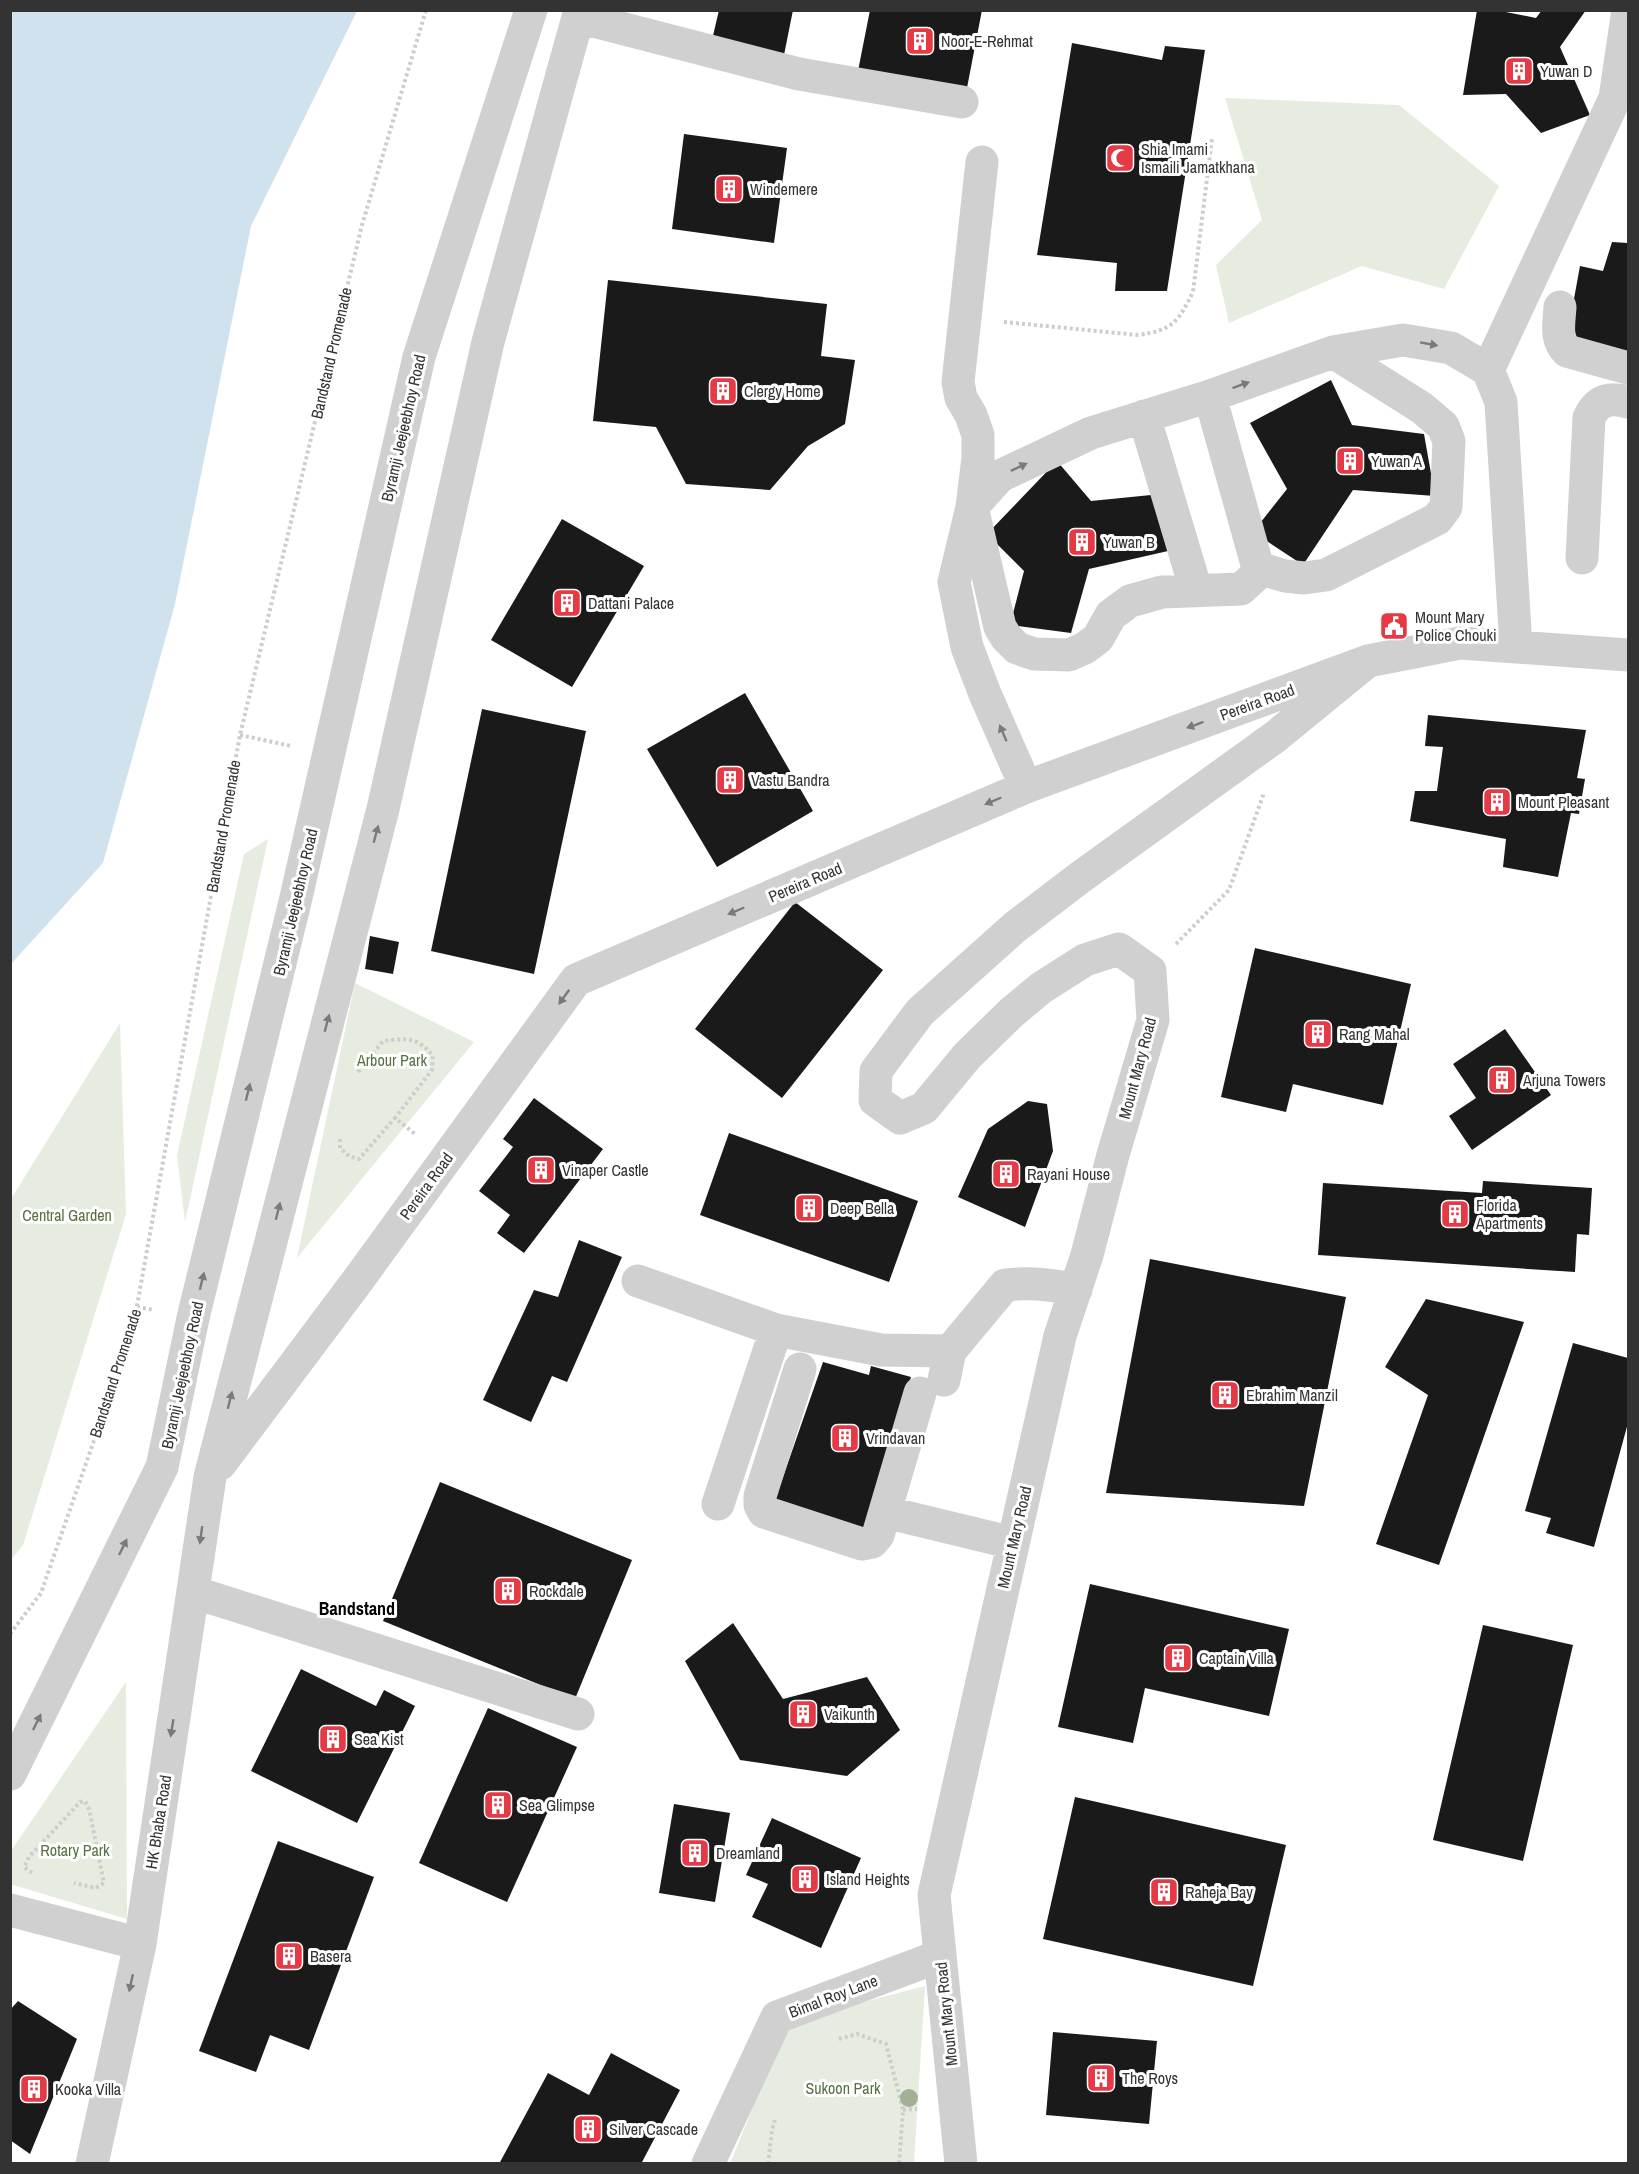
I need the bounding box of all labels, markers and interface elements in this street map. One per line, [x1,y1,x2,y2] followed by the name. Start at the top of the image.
[904,25,936,57] building icon: Noor-E-Rehmat
[941,30,1033,52] place label: Noor-E-Rehmat
[1503,55,1535,87] building icon: Yuwan D
[1540,60,1593,82] place label: Yuwan D
[1141,138,1255,178] place label: Shia Imami Ismaili Jamatkhana
[1104,142,1136,174] mosque icon: Shia Imami Ismaili Jamatkhana
[713,173,745,205] building icon: Windemere
[750,178,818,200] place label: Windemere
[305,285,357,421] street label: Bandstand Promenade
[1419,340,1438,349] one-way arrow
[375,352,431,504] street label: Byramji Jeejeebhoy Road
[707,375,739,407] building icon: Clergy Home
[1232,379,1250,389] one-way arrow
[744,380,821,402] place label: Clergy Home
[1334,445,1366,477] building icon: Yuwan A
[1371,450,1422,472] place label: Yuwan A
[1011,462,1028,471] one-way arrow
[1066,526,1098,558] building icon: Yuwan B
[1103,531,1155,553] place label: Yuwan B
[551,587,583,619] building icon: Dattani Palace
[588,592,674,614] place label: Dattani Palace
[1415,606,1497,646] place label: Mount Mary Police Chouki
[1378,610,1410,642] public building icon: Mount Mary Police Chouki
[1217,678,1297,726] street label: Pereira Road
[1186,721,1204,730] one-way arrow
[998,724,1008,742] one-way arrow
[201,758,245,894] street label: Bandstand Promenade
[714,764,746,796] building icon: Vastu Bandra
[751,769,830,791] place label: Vastu Bandra
[1481,786,1513,818] building icon: Mount Pleasant
[1518,791,1610,813] place label: Mount Pleasant
[983,796,1001,806] one-way arrow
[372,825,381,843] one-way arrow
[267,826,323,978] street label: Byramji Jeejeebhoy Road
[765,857,845,907] street label: Pereira Road
[727,906,745,916] one-way arrow
[558,988,570,1004] one-way arrow
[323,1014,333,1032] one-way arrow
[1113,1015,1161,1121] street label: Mount Mary Road
[1302,1018,1334,1050] building icon: Rang Mahal
[1339,1023,1410,1045] place label: Rang Mahal
[356,1049,427,1071] park label: Arbour Park
[1486,1064,1518,1096] building icon: Arjuna Towers
[1522,1069,1606,1091] place label: Arjuna Towers
[244,1083,254,1101] one-way arrow
[394,1148,458,1224] street label: Pereira Road
[525,1154,557,1186] building icon: Vinaper Castle
[990,1158,1022,1190] building icon: Rayani House
[562,1159,649,1181] place label: Vinaper Castle
[1027,1163,1110,1185] place label: Rayani House
[793,1192,825,1224] building icon: Deep Bella
[1475,1194,1543,1234] place label: Florida Apartments
[830,1197,895,1219] place label: Deep Bella
[1439,1198,1471,1230] building icon: Florida Apartments
[274,1202,284,1221] one-way arrow
[22,1204,112,1226] park label: Central Garden
[197,1272,207,1290] one-way arrow
[156,1299,208,1451] street label: Byramji Jeejeebhoy Road
[84,1306,146,1440] street label: Bandstand Promenade
[1209,1379,1241,1411] building icon: Ebrahim Manzil
[1246,1384,1338,1406] place label: Ebrahim Manzil
[225,1391,235,1409] one-way arrow
[829,1422,861,1454] building icon: Vrindavan
[866,1427,925,1449] place label: Vrindavan
[992,1484,1036,1590] street label: Mount Mary Road
[197,1526,206,1545] one-way arrow
[118,1538,127,1555] one-way arrow
[492,1575,524,1607] building icon: Rockdale
[529,1580,584,1602] place label: Rockdale
[319,1596,395,1621] district label: Bandstand
[1162,1642,1194,1674] building icon: Captain Villa
[1199,1647,1275,1669] place label: Captain Villa
[787,1698,819,1730] building icon: Vaikunth
[824,1703,875,1725] place label: Vaikunth
[31,1713,41,1731] one-way arrow
[168,1719,177,1738] one-way arrow
[317,1723,349,1755] building icon: Sea Kist
[354,1728,404,1750] place label: Sea Kist
[140,1773,176,1871] street label: HK Bhaba Road
[482,1789,514,1821] building icon: Sea Glimpse
[519,1794,595,1816] place label: Sea Glimpse
[679,1837,711,1869] building icon: Dreamland
[40,1839,110,1861] park label: Rotary Park
[716,1842,780,1864] place label: Dreamland
[789,1863,821,1895] building icon: Island Heights
[826,1868,910,1890] place label: Island Heights
[1148,1876,1180,1908] building icon: Raheja Bay
[1185,1881,1253,1903] place label: Raheja Bay
[273,1940,305,1972] building icon: Basera
[310,1945,352,1967] place label: Basera
[930,1961,962,2067] street label: Mount Mary Road
[785,1969,881,2023] street label: Bimal Roy Lane
[126,1973,135,1992] one-way arrow
[1085,2062,1117,2094] building icon: The Roys
[1122,2067,1178,2089] place label: The Roys
[18,2073,50,2105] building icon: Kooka Villa
[805,2077,881,2099] park label: Sukoon Park
[55,2078,122,2100] place label: Kooka Villa
[572,2113,604,2145] building icon: Silver Cascade
[609,2118,698,2140] place label: Silver Cascade

